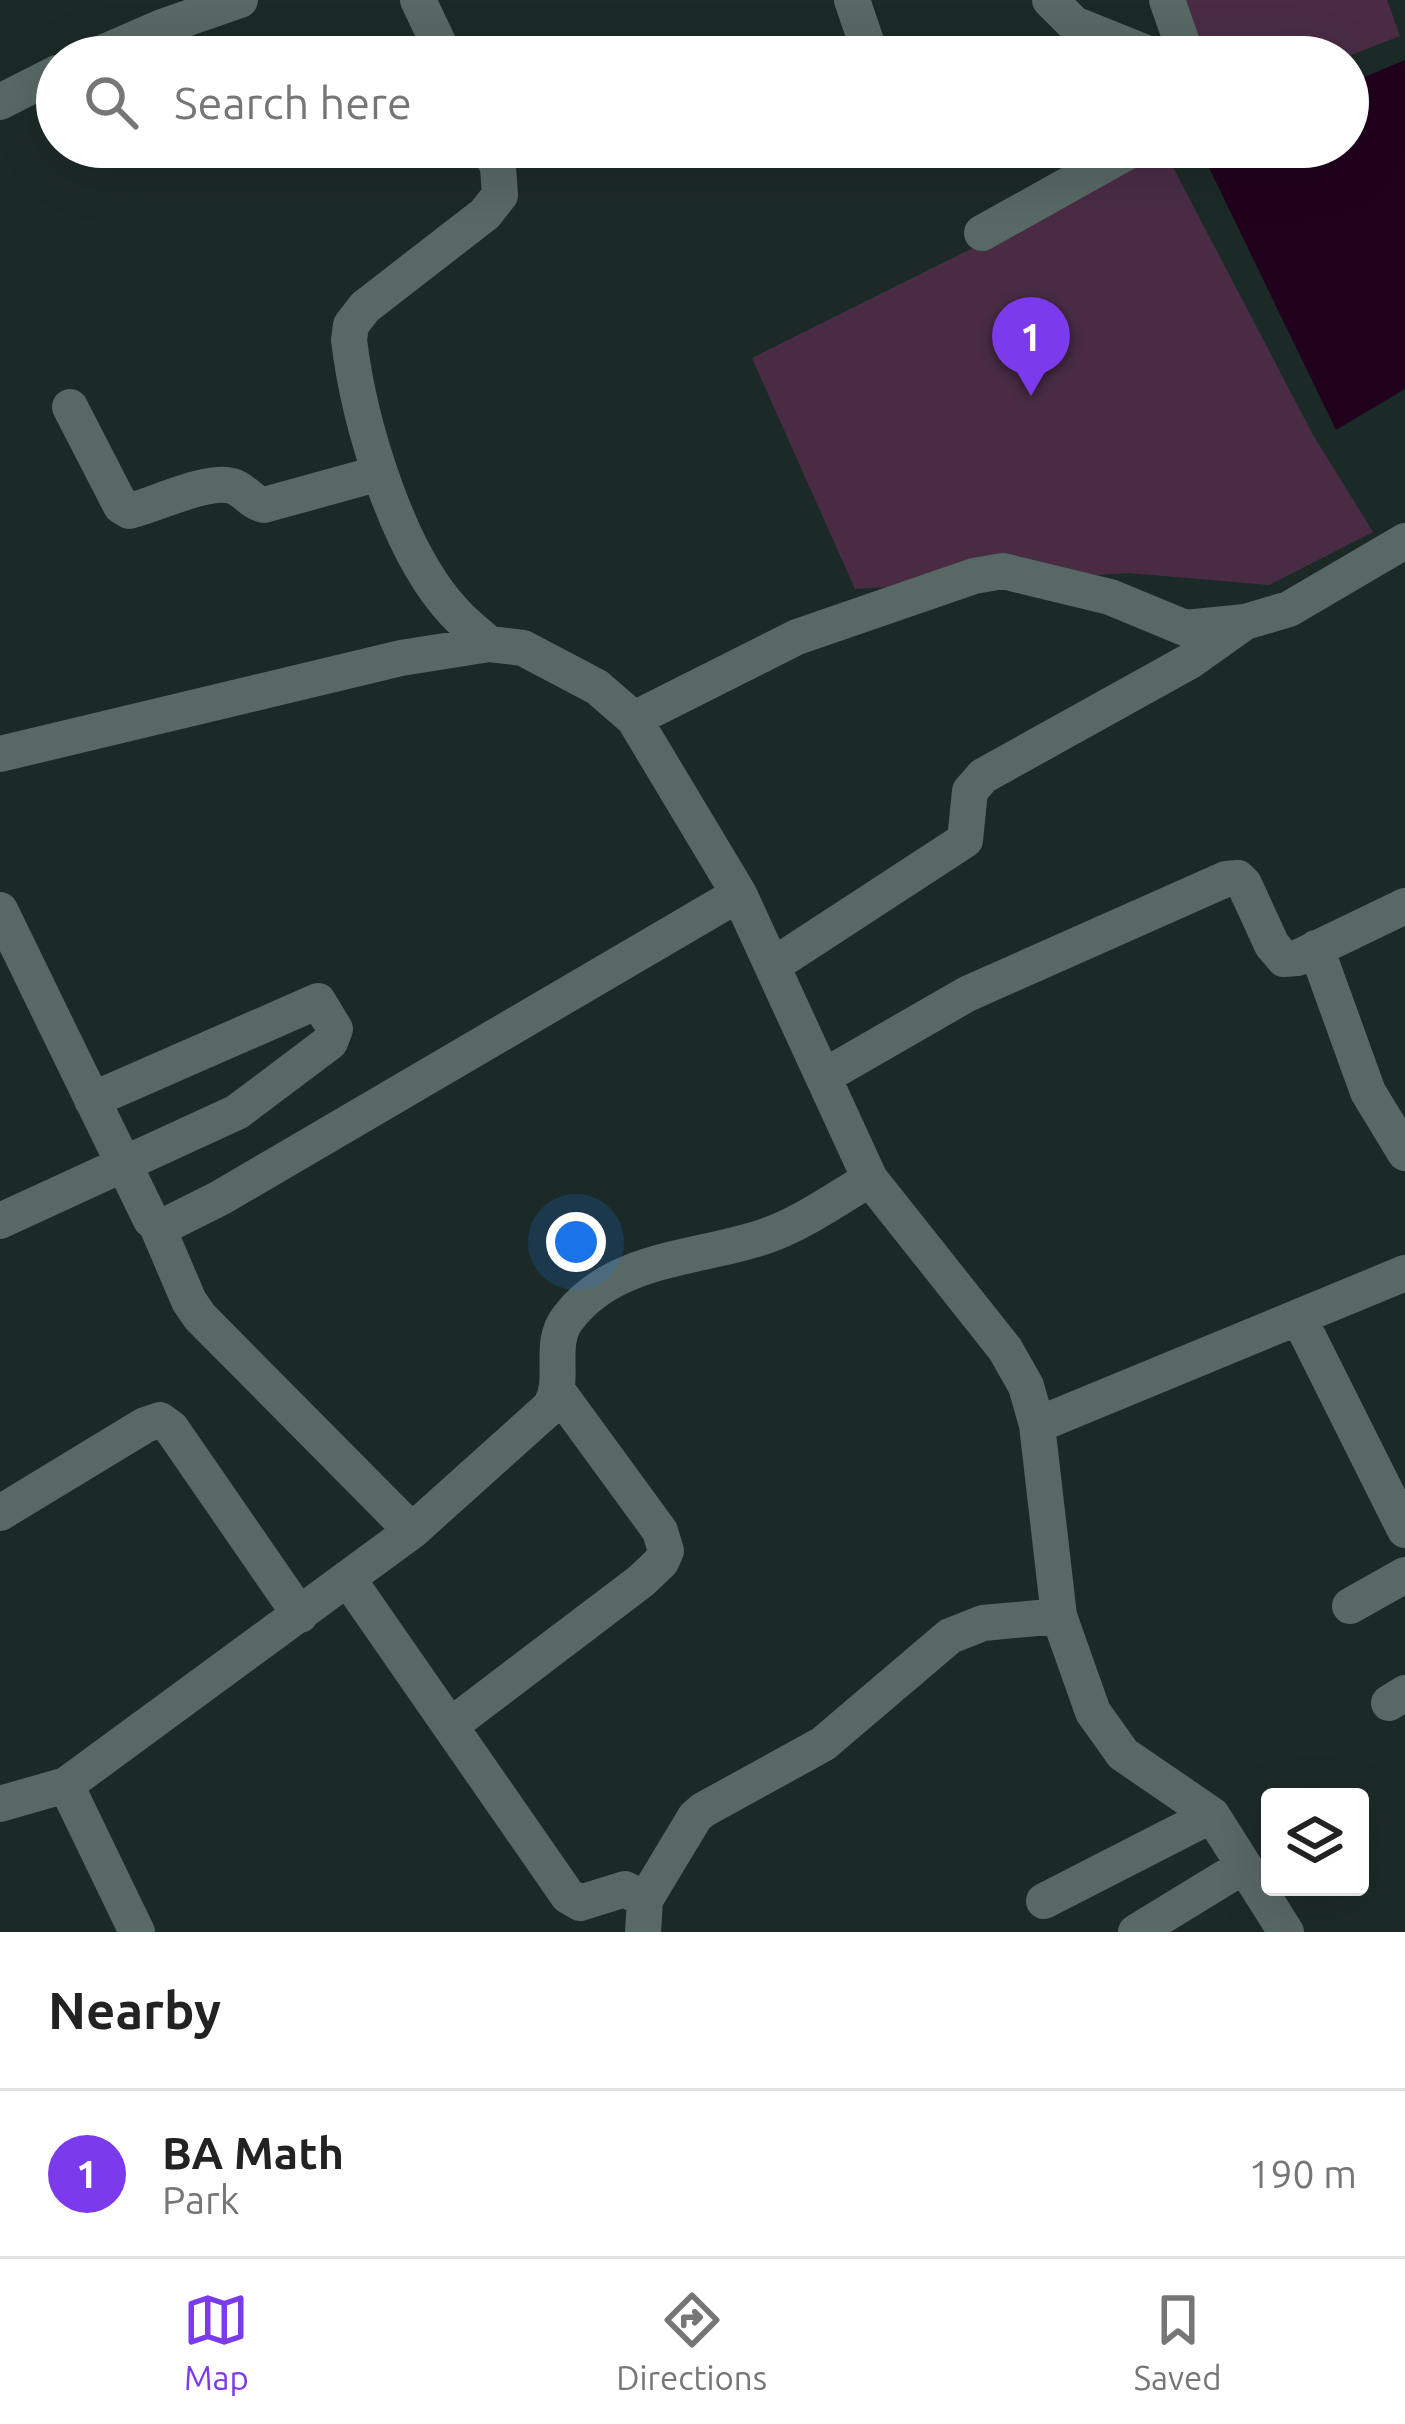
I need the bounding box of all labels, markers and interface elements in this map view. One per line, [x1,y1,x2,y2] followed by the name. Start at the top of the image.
[36,36,1369,168] search box
[78,69,144,135] icon: search
[174,77,412,128] text: Search here
[992,297,1070,396] pin: 1
[546,1212,606,1272] your location
[1261,1788,1369,1896] map controls
[1261,1788,1369,1896] button: layers
[48,1981,221,2039] text: Nearby
[162,2127,344,2178] text: BA Math
[76,2152,98,2195] text: 1
[1248,2152,1357,2195] text: 190 m
[162,2178,240,2221] text: Park
[183,2287,249,2396] tab: Map
[616,2287,767,2396] tab: Directions
[1134,2287,1222,2396] tab: Saved

